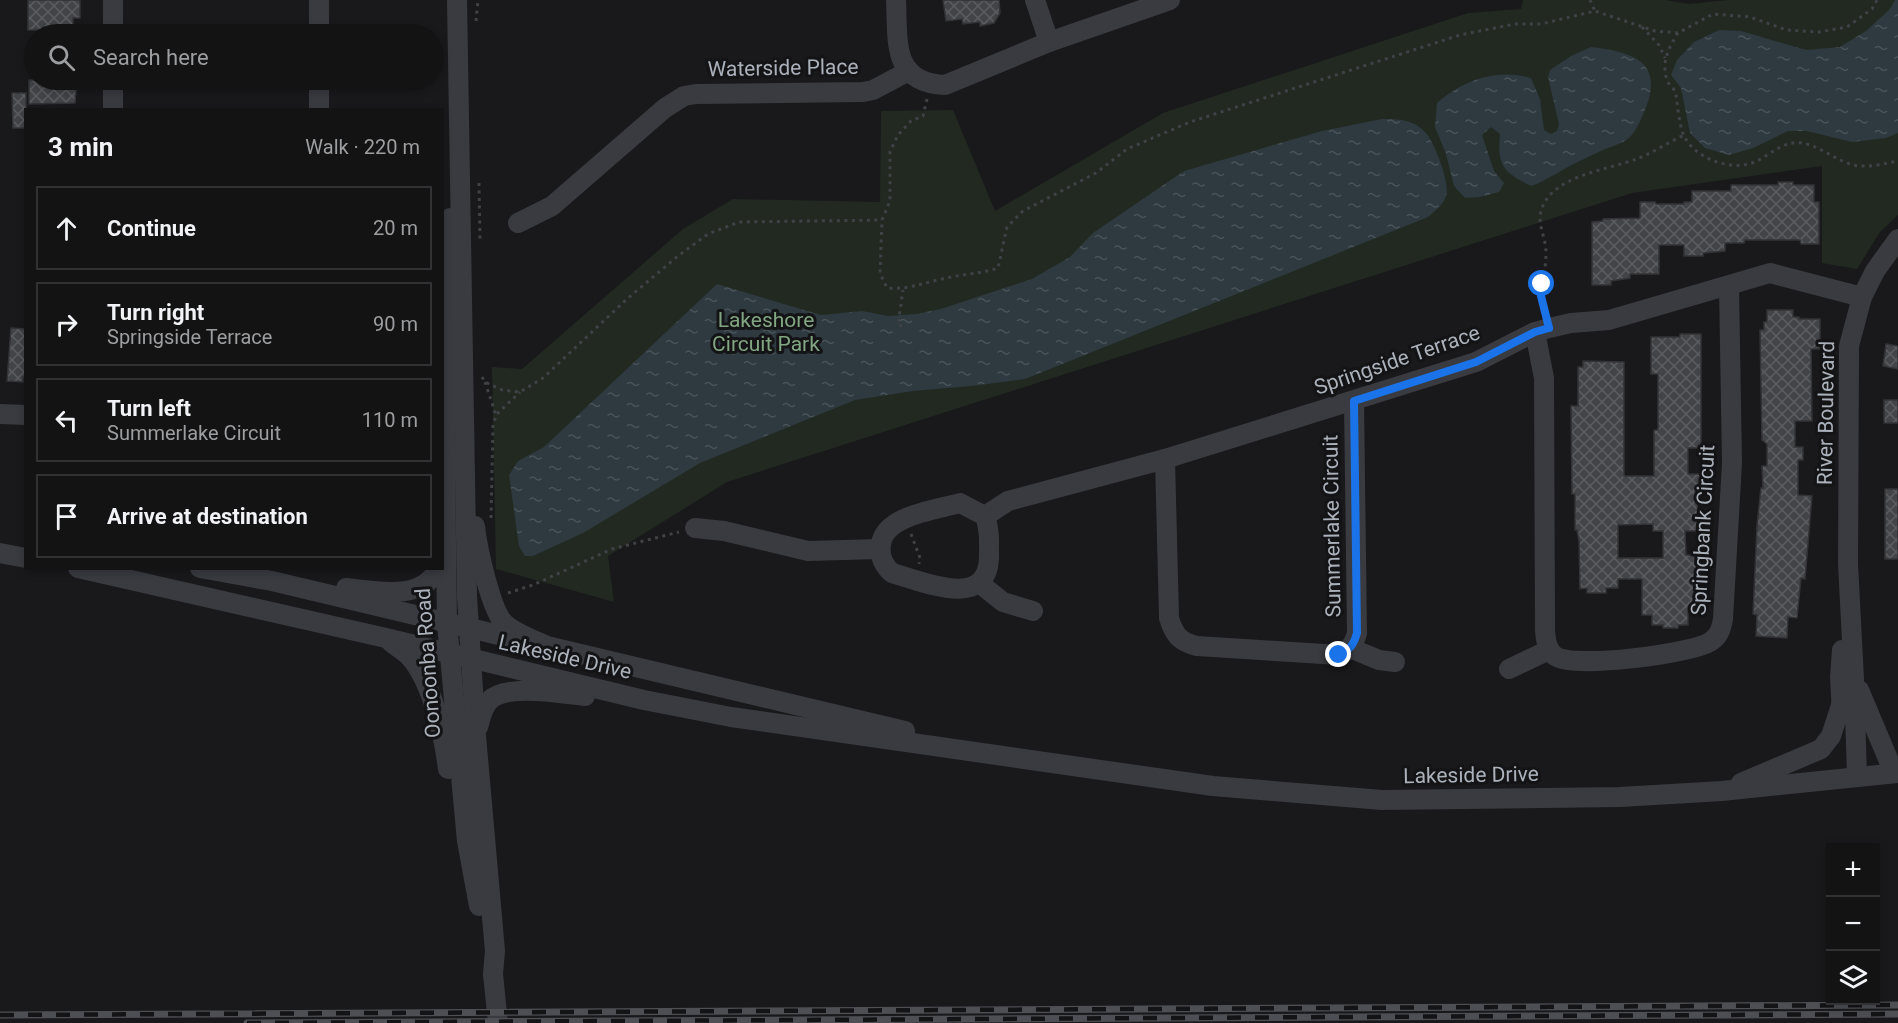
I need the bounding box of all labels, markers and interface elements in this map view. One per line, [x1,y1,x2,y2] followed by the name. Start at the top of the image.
[24,24,444,90] search box
[45,41,78,74] icon: search
[93,45,209,70] text: Search here
[707,55,859,81] street label: Waterside Place
[48,132,113,162] text: 3 min
[305,135,420,159] text: Walk · 220 m
[50,212,83,245] icon: ahead
[107,216,196,241] text: Continue
[373,216,418,240] text: 20 m
[1528,270,1554,296] route start
[107,300,204,325] text: Turn right
[50,308,83,341] icon: right
[712,308,820,356] park label: Lakeshore Circuit Park
[373,312,418,336] text: 90 m
[1311,320,1483,400] street label: Springside Terrace
[107,325,272,349] text: Springside Terrace
[1813,341,1839,485] street label: River Boulevard
[107,396,191,421] text: Turn left
[50,404,83,437] icon: left
[362,408,418,432] text: 110 m
[107,421,281,445] text: Summerlake Circuit
[1318,434,1346,618] street label: Summerlake Circuit
[1687,444,1719,616] street label: Springbank Circuit
[50,500,83,533] icon: arrive
[107,504,308,529] text: Arrive at destination
[411,587,445,739] street label: Oonoonba Road
[496,630,634,684] street label: Lakeside Drive
[1325,641,1351,667] route end
[1403,762,1539,788] street label: Lakeside Drive
[1826,843,1880,1005] map controls
[1826,843,1880,897] button: +
[1826,897,1880,951] button: −
[1826,951,1880,1005] button: layers

